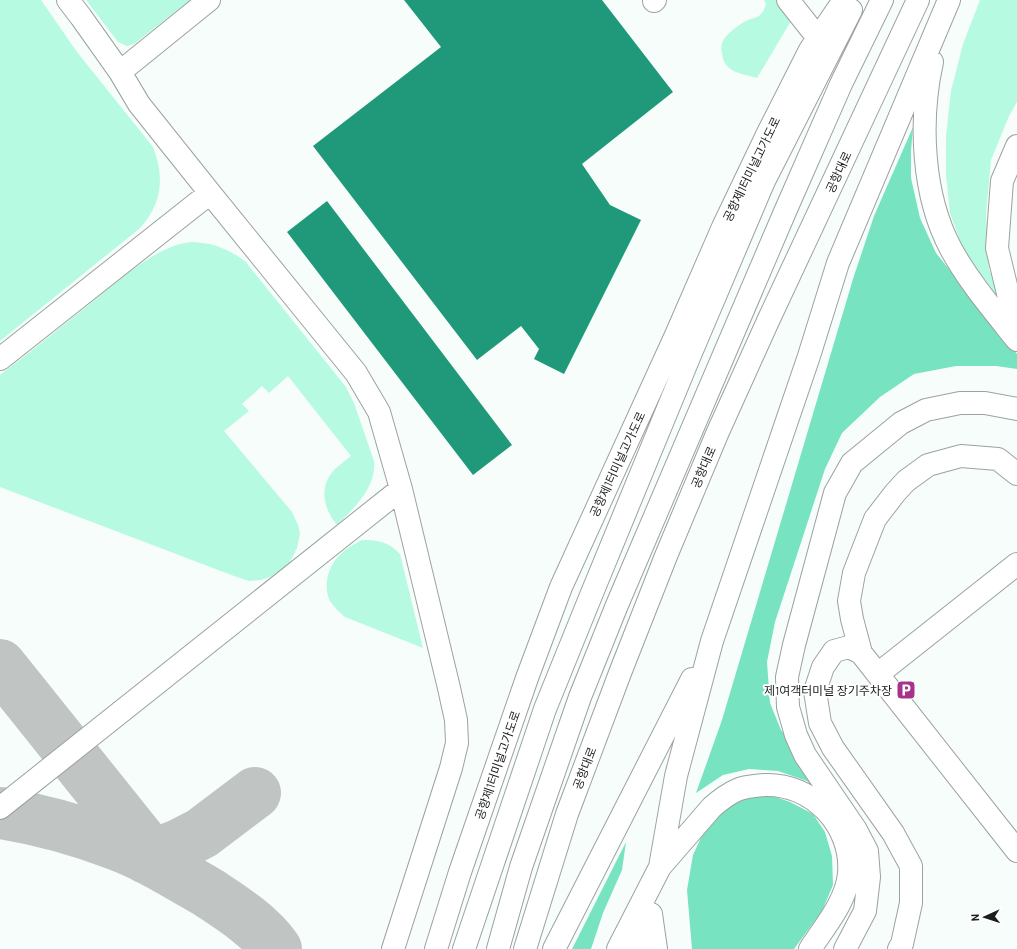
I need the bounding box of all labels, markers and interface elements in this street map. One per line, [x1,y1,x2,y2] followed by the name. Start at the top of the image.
[720,114,782,224] street label: 공항제1터미널고가도로
[822,149,854,195] street label: 공항대로
[586,409,648,519] street label: 공항제1터미널고가도로
[688,444,718,490] street label: 공항대로
[895,679,917,701] parking icon: 제1여객터미널 장기주차장
[764,683,892,697] place label: 제1여객터미널 장기주차장
[472,709,522,821] street label: 공항제1터미널고가도로
[570,745,598,791] street label: 공항대로
[965,897,1005,937] north arrow
[968,914,981,922] text: N

